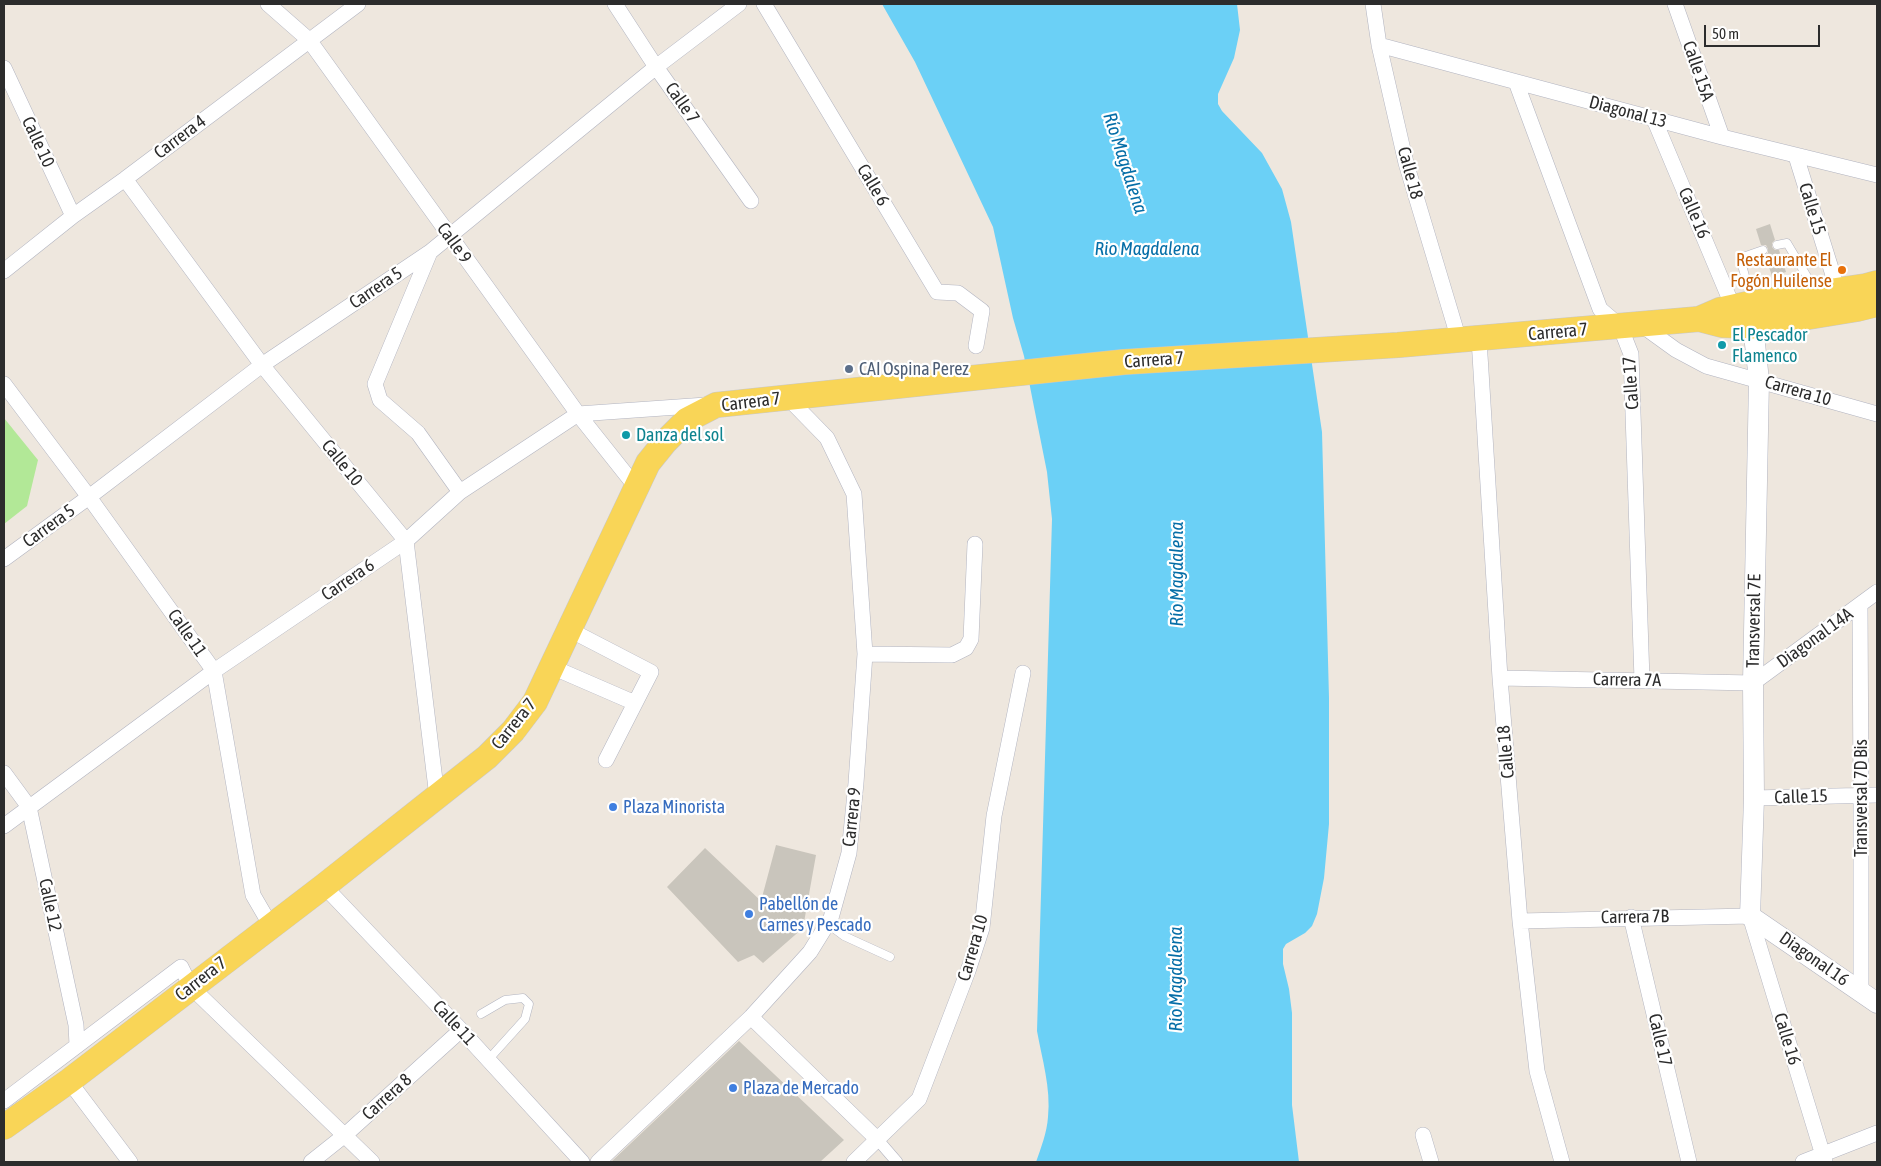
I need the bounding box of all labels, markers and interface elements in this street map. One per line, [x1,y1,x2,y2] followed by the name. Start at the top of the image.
[1706,15,1822,47] scale bar
[1712,25,1739,42] text: 50 m
[1678,38,1718,104] street label: Calle 15A
[660,78,704,128] street label: Calle 7
[1587,91,1669,133] street label: Diagonal 13
[150,110,210,164] street label: Carrera 4
[1098,110,1152,216] water label: Río Magdalena
[17,113,59,171] street label: Calle 10
[1393,144,1427,202] street label: Calle 18
[852,160,894,210] street label: Calle 6
[1794,180,1830,238] street label: Calle 15
[1674,184,1714,242] street label: Calle 16
[432,218,476,268] street label: Calle 9
[1095,238,1199,260] water label: Rio Magdalena
[1730,249,1832,292] place label: Restaurante El Fogón Huilense
[345,262,407,314] street label: Carrera 5
[1836,264,1848,276] marker: Restaurante El Fogón Huilense
[1527,319,1589,345] street label: Carrera 7
[1732,324,1807,366] place label: El Pescador Flamenco
[1716,339,1728,351] marker: El Pescador Flamenco
[1124,347,1184,373] street label: Carrera 7
[1618,356,1644,410] street label: Calle 17
[859,358,969,380] place label: CAI Ospina Perez
[843,363,855,375] marker: CAI Ospina Perez
[1762,371,1834,411] street label: Carrera 10
[720,388,782,416] street label: Carrera 7
[636,424,724,446] place label: Danza del sol
[620,429,632,441] marker: Danza del sol
[317,435,367,491] street label: Calle 10
[19,500,79,552] street label: Carrera 5
[1166,522,1188,626] water label: Río Magdalena
[317,554,379,606] street label: Carrera 6
[1742,574,1766,668] street label: Transversal 7E
[1773,603,1857,673] street label: Diagonal 14A
[163,605,211,661] street label: Calle 11
[1593,669,1661,691] street label: Carrera 7A
[487,694,541,754] street label: Carrera 7
[1493,724,1519,780] street label: Calle 18
[1850,739,1872,857] street label: Transversal 7D Bis
[1774,785,1828,809] street label: Calle 15
[838,786,866,848] street label: Carrera 9
[623,796,725,818] place label: Plaza Minorista
[607,801,619,813] marker: Plaza Minorista
[34,877,66,933] street label: Calle 12
[759,893,872,936] place label: Pabellón de Carnes y Pescado
[1601,906,1669,928] street label: Carrera 7B
[743,908,755,920] marker: Pabellón de Carnes y Pescado
[953,912,993,984] street label: Carrera 10
[1165,927,1187,1031] water label: Río Magdalena
[1775,927,1853,991] street label: Diagonal 16
[171,952,231,1006] street label: Carrera 7
[428,996,480,1050] street label: Calle 11
[1769,1010,1805,1068] street label: Calle 16
[1643,1012,1677,1068] street label: Calle 17
[358,1069,416,1125] street label: Carrera 8
[743,1077,859,1099] place label: Plaza de Mercado
[727,1082,739,1094] marker: Plaza de Mercado

